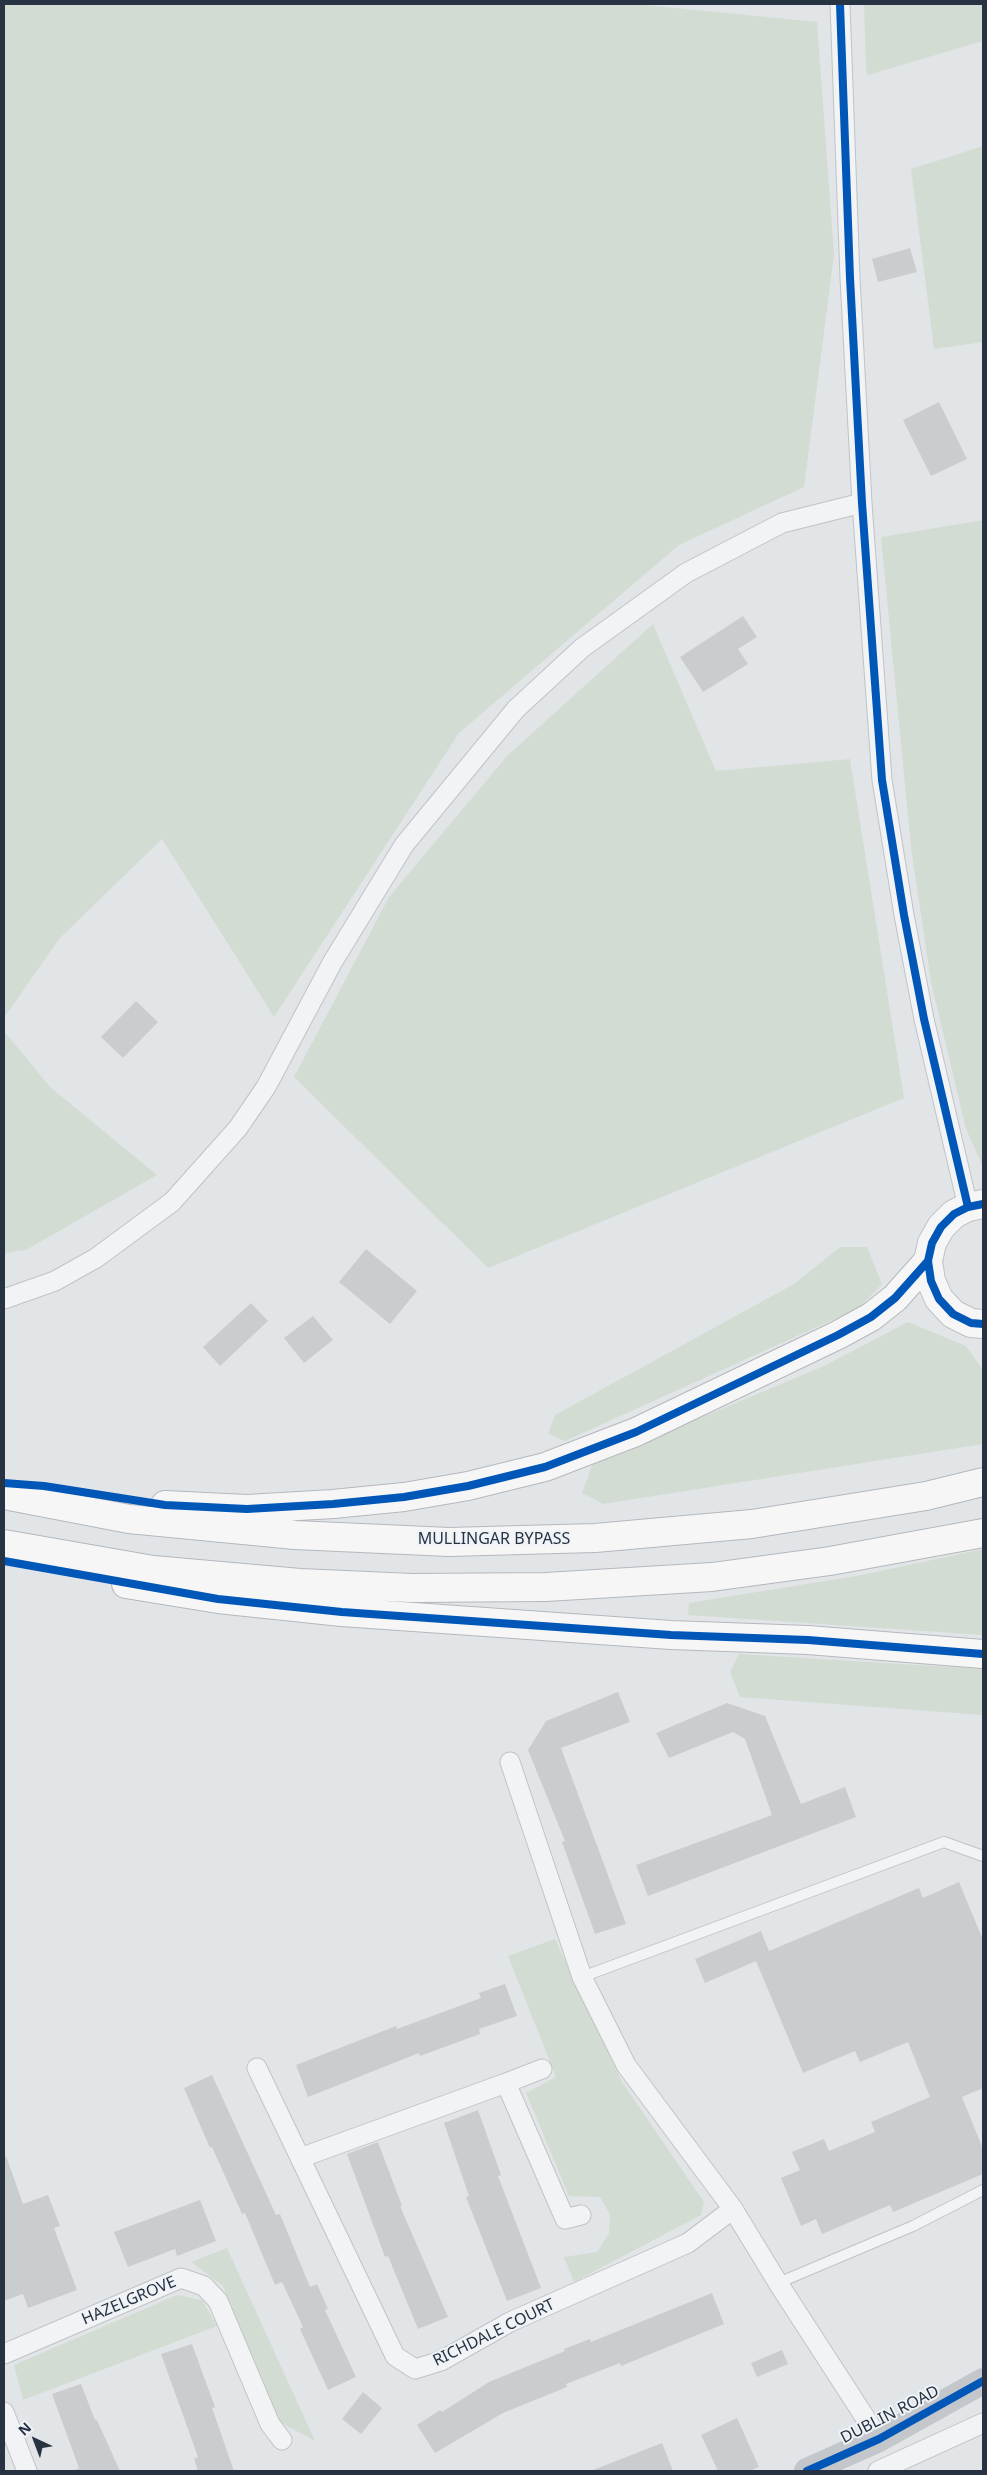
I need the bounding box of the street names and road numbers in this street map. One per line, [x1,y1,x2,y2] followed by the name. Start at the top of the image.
[418,1529,570,1549] street label: MULLINGAR BYPASS
[79,2273,179,2329] street label: HAZELGROVE
[430,2295,558,2371] street label: RICHDALE COURT
[838,2382,942,2448] street label: DUBLIN ROAD

